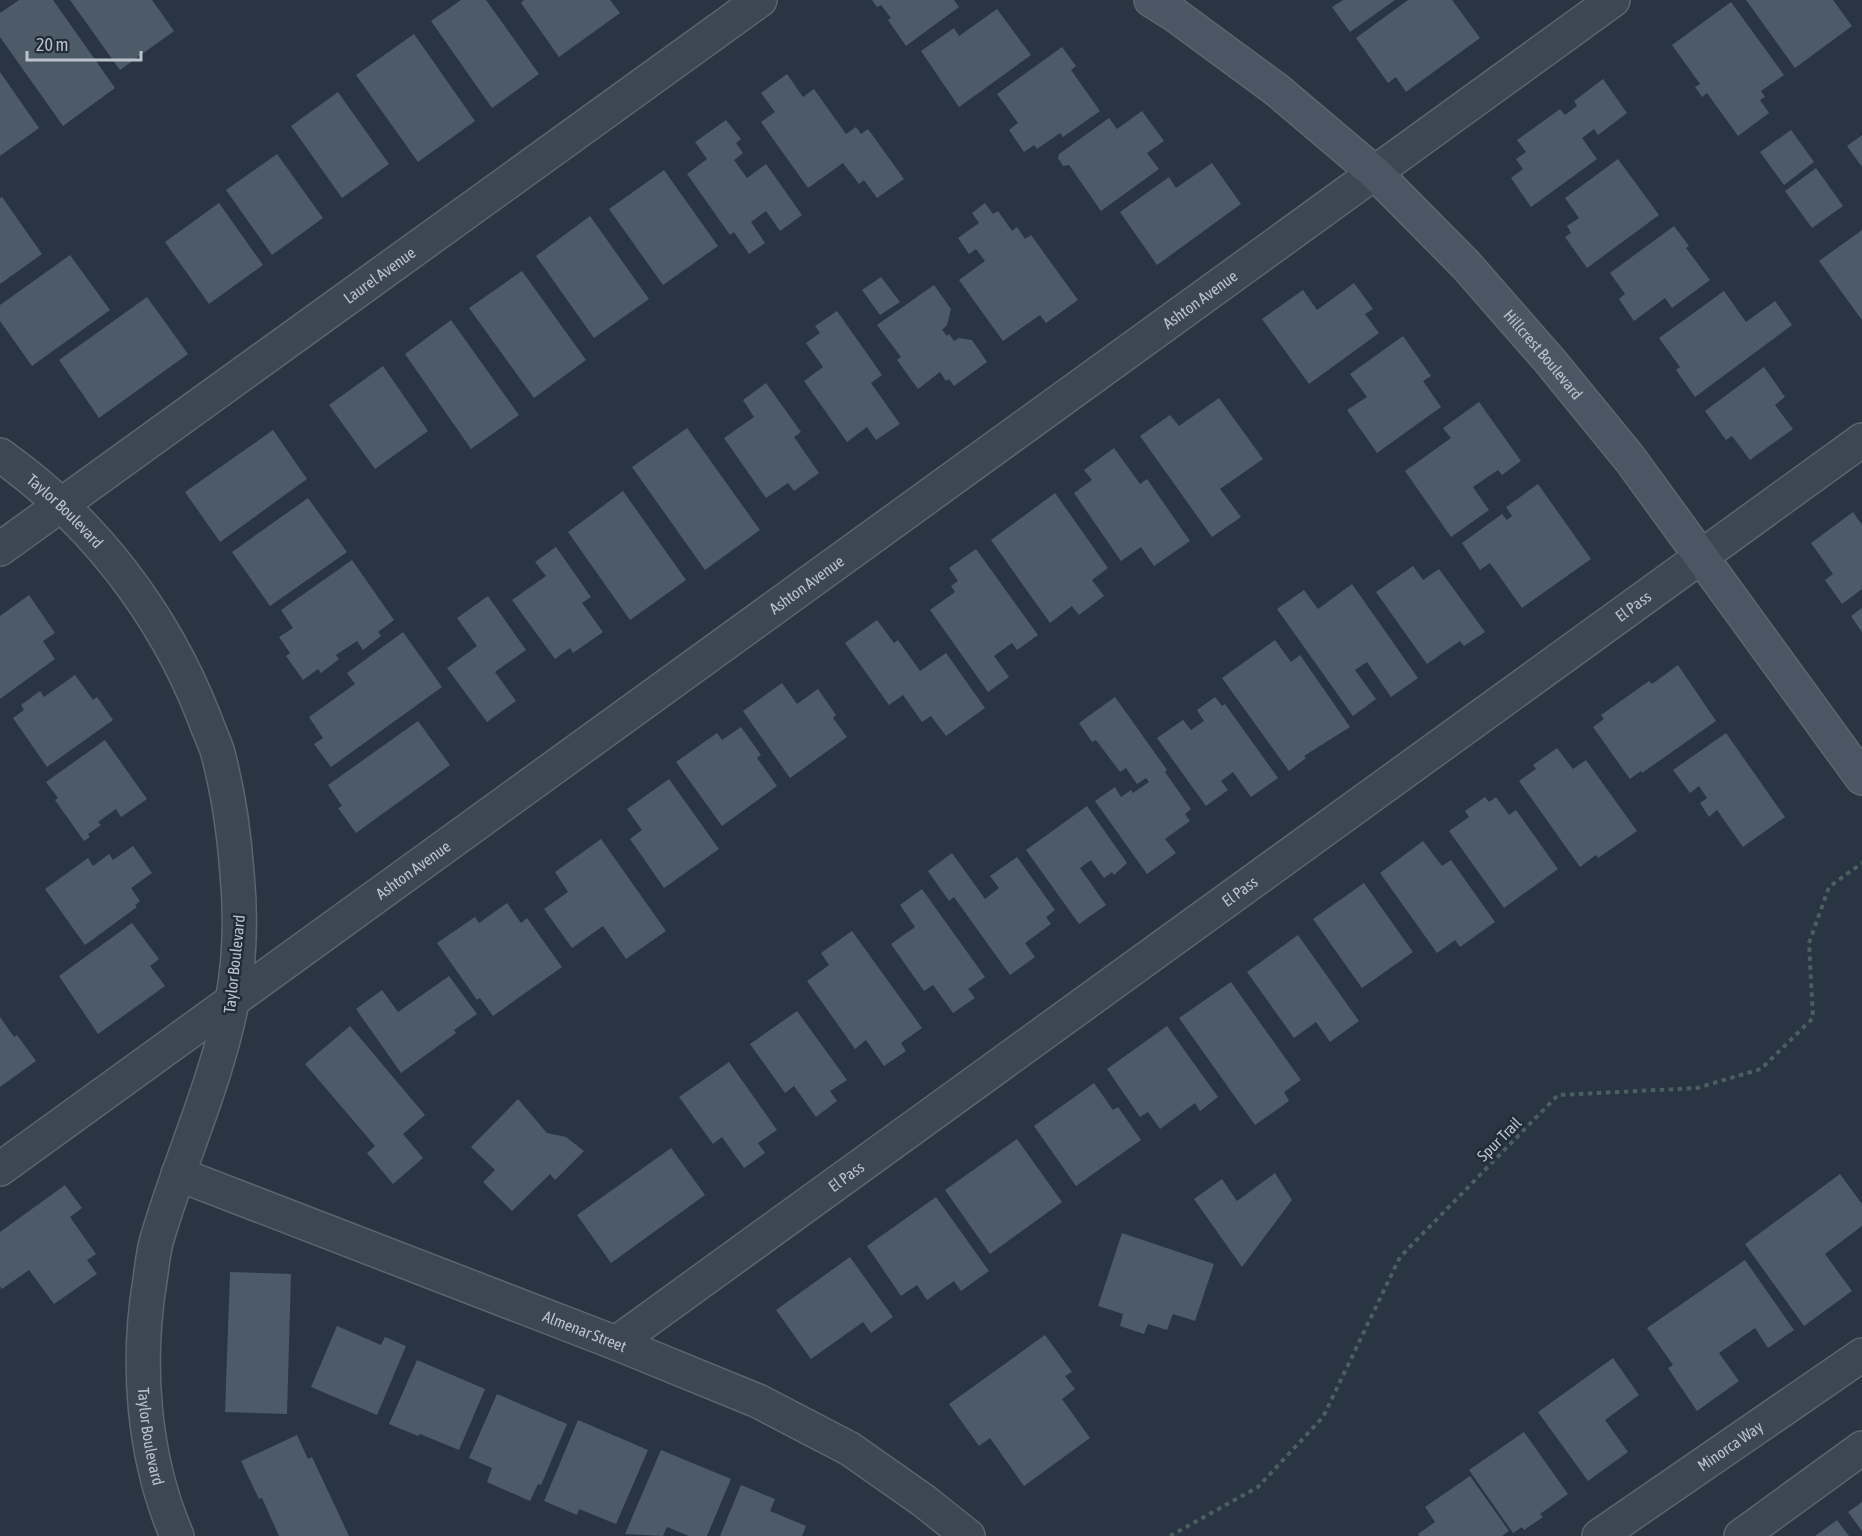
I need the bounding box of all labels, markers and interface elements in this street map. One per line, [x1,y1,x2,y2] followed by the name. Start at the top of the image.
[27,24,141,62] scale bar
[36,34,68,55] text: 20 m
[340,243,419,307] street label: Laurel Avenue
[1159,266,1241,332] street label: Ashton Avenue
[1500,306,1587,403] street label: Hillcrest Boulevard
[23,470,107,552] street label: Taylor Boulevard
[766,552,847,617] street label: Ashton Avenue
[1612,587,1655,625] street label: El Pass
[372,837,454,903] street label: Ashton Avenue
[1218,872,1261,910] street label: El Pass
[220,914,249,1014] street label: Taylor Boulevard
[1473,1113,1526,1165] street label: Spur Trail
[825,1157,868,1195] street label: El Pass
[540,1307,630,1355] street label: Almenar Street
[135,1387,168,1487] street label: Taylor Boulevard
[1694,1417,1767,1475] street label: Minorca Way

